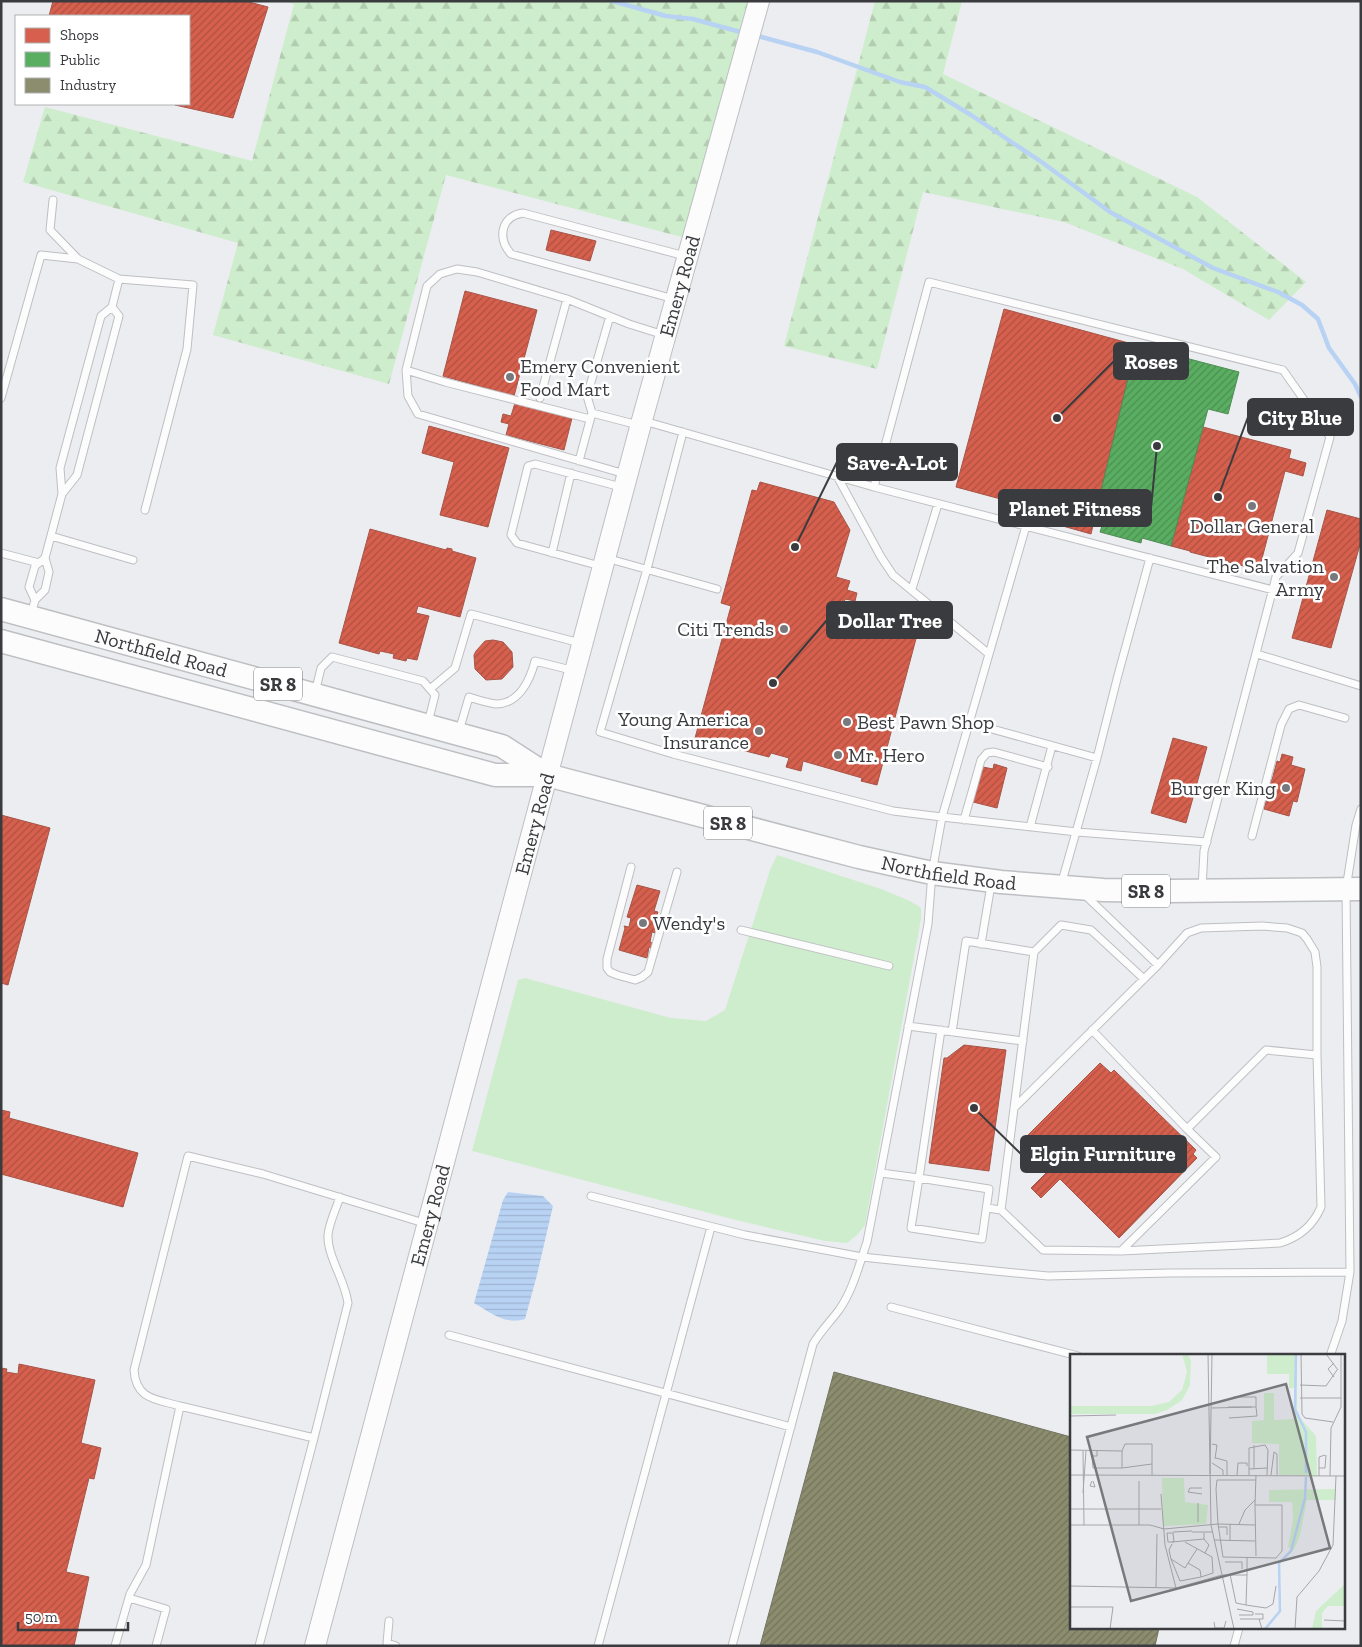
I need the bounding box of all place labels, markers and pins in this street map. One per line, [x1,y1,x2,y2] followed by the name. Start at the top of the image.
[1114,343,1188,379] callout: Roses
[520,354,680,401] place label: Emery Convenient Food Mart
[504,371,516,383] marker: Emery Convenient Food Mart
[1248,399,1353,435] callout: City Blue
[837,444,957,480] callout: Save-A-Lot
[999,490,1151,526] callout: Planet Fitness
[1246,500,1258,512] marker: Dollar General
[1190,514,1314,538] place label: Dollar General
[1207,554,1325,601] place label: The Salvation Army
[1328,571,1340,583] marker: The Salvation Army
[827,602,952,638] callout: Dollar Tree
[677,617,774,641] place label: Citi Trends
[778,623,790,635] marker: Citi Trends
[617,707,749,754] place label: Young America Insurance
[857,710,994,734] place label: Best Pawn Shop
[841,716,853,728] marker: Best Pawn Shop
[753,725,765,737] marker: Young America Insurance
[848,743,925,767] place label: Mr. Hero
[832,749,844,761] marker: Mr. Hero
[1170,776,1276,800] place label: Burger King
[1280,782,1292,794] marker: Burger King
[653,911,725,935] place label: Wendy's
[637,917,649,929] marker: Wendy's
[1021,1136,1186,1172] callout: Elgin Furniture

